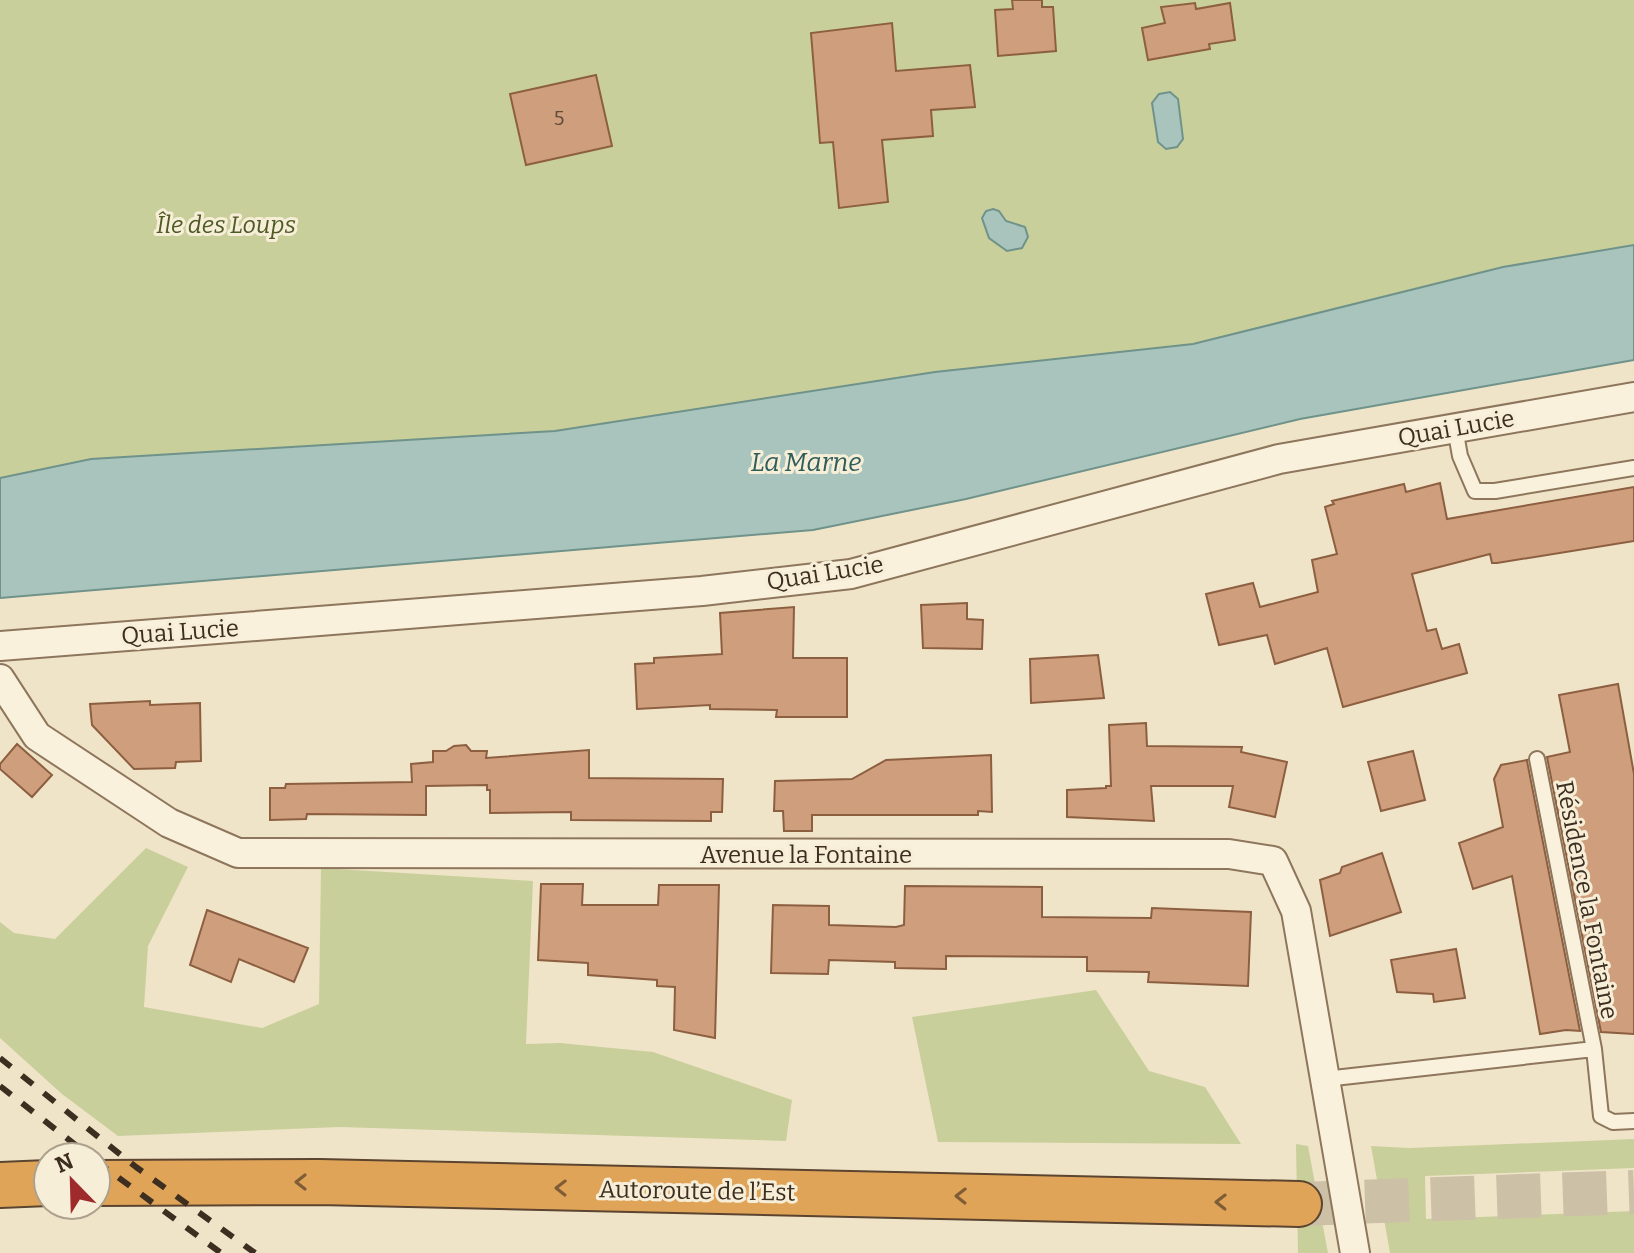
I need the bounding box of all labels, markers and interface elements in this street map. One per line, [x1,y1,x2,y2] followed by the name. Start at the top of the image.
[554,106,564,130] house number: 5
[156,211,296,239] park label: Île des Loups
[1396,404,1516,452] street label: Quai Lucie
[751,447,861,478] water label: La Marne
[765,550,885,596] street label: Quai Lucie
[120,614,240,650] street label: Quai Lucie
[1550,778,1624,1022] street label: Résidence la Fontaine
[700,841,912,869] street label: Avenue la Fontaine
[32,1141,112,1221] north arrow
[51,1147,77,1179] text: N
[294,1173,307,1191] one-way arrow
[599,1175,796,1207] street label: Autoroute de l’Est
[554,1179,567,1196] one-way arrow
[954,1187,967,1205] one-way arrow
[1214,1193,1227,1211] one-way arrow

